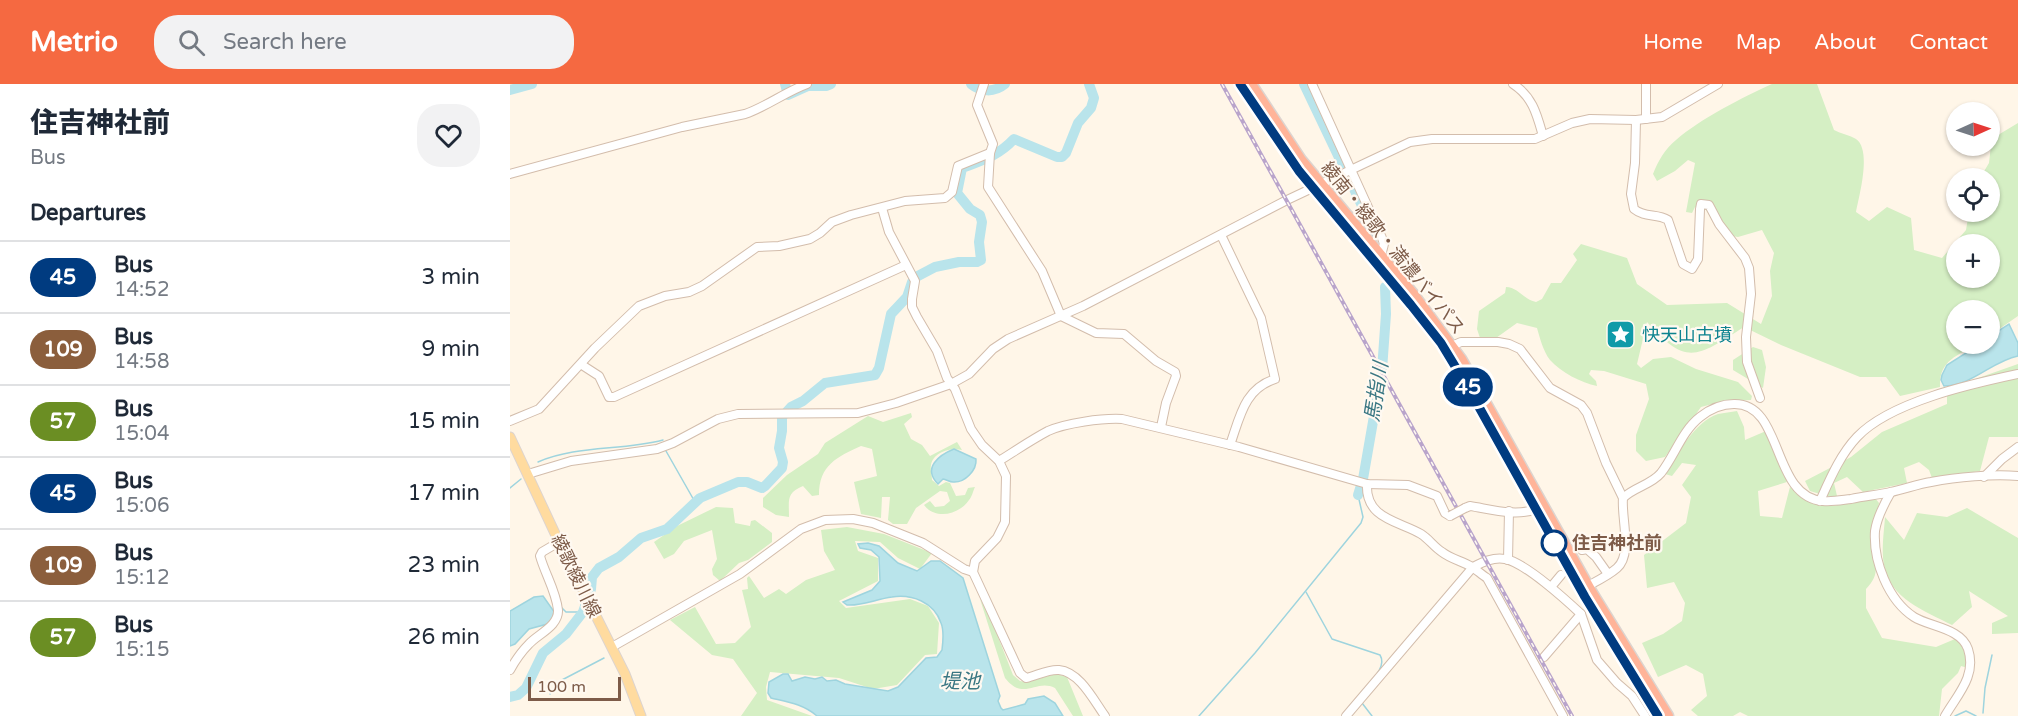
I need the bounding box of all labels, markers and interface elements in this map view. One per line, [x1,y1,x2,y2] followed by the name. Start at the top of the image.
[154,15,574,69] search box
[30,25,118,59] text: Metrio
[175,26,208,59] icon: search
[223,29,347,55] text: Search here
[1643,30,1703,55] text: Home
[1736,30,1781,55] text: Map
[1814,30,1876,55] text: About
[1909,30,1988,55] text: Contact
[1946,102,2000,156] north arrow
[1946,102,2000,354] map controls
[417,104,480,167] button: heart
[30,106,170,140] text: 住吉神社前
[30,146,66,170] text: Bus
[1317,157,1469,339] street label: 綾南・綾歌・満濃バイパス
[1946,168,2000,222] button: locate
[30,200,146,226] text: Departures
[1946,234,2000,288] button: +
[114,252,153,278] text: Bus
[421,264,480,290] text: 3 min
[50,265,76,290] text: 45
[114,278,169,302] text: 14:52
[1946,300,2000,354] button: −
[1605,319,1637,351] place icon: 快天山古墳
[114,324,153,350] text: Bus
[1642,324,1732,346] place label: 快天山古墳
[421,336,480,362] text: 9 min
[43,337,83,362] text: 109
[114,350,169,374] text: 14:58
[1360,359,1394,424] water label: 馬指川
[1441,368,1495,406] line badge: 45
[1455,375,1481,400] text: 45
[114,396,153,422] text: Bus
[408,408,480,434] text: 15 min
[50,409,76,434] text: 57
[114,422,169,446] text: 15:04
[114,468,153,494] text: Bus
[408,480,480,506] text: 17 min
[50,481,76,506] text: 45
[114,494,169,518] text: 15:06
[1541,530,1567,556] marker: 住吉神社前
[546,531,606,621] street label: 綾歌綾川線
[1572,532,1662,554] place label: 住吉神社前
[114,540,153,566] text: Bus
[408,552,480,578] text: 23 min
[43,553,83,578] text: 109
[114,566,169,590] text: 15:12
[114,612,153,638] text: Bus
[408,624,480,650] text: 26 min
[50,625,76,650] text: 57
[114,638,169,662] text: 15:15
[940,670,982,694] water label: 堤池
[528,674,621,702] scale bar
[537,677,586,697] text: 100 m

